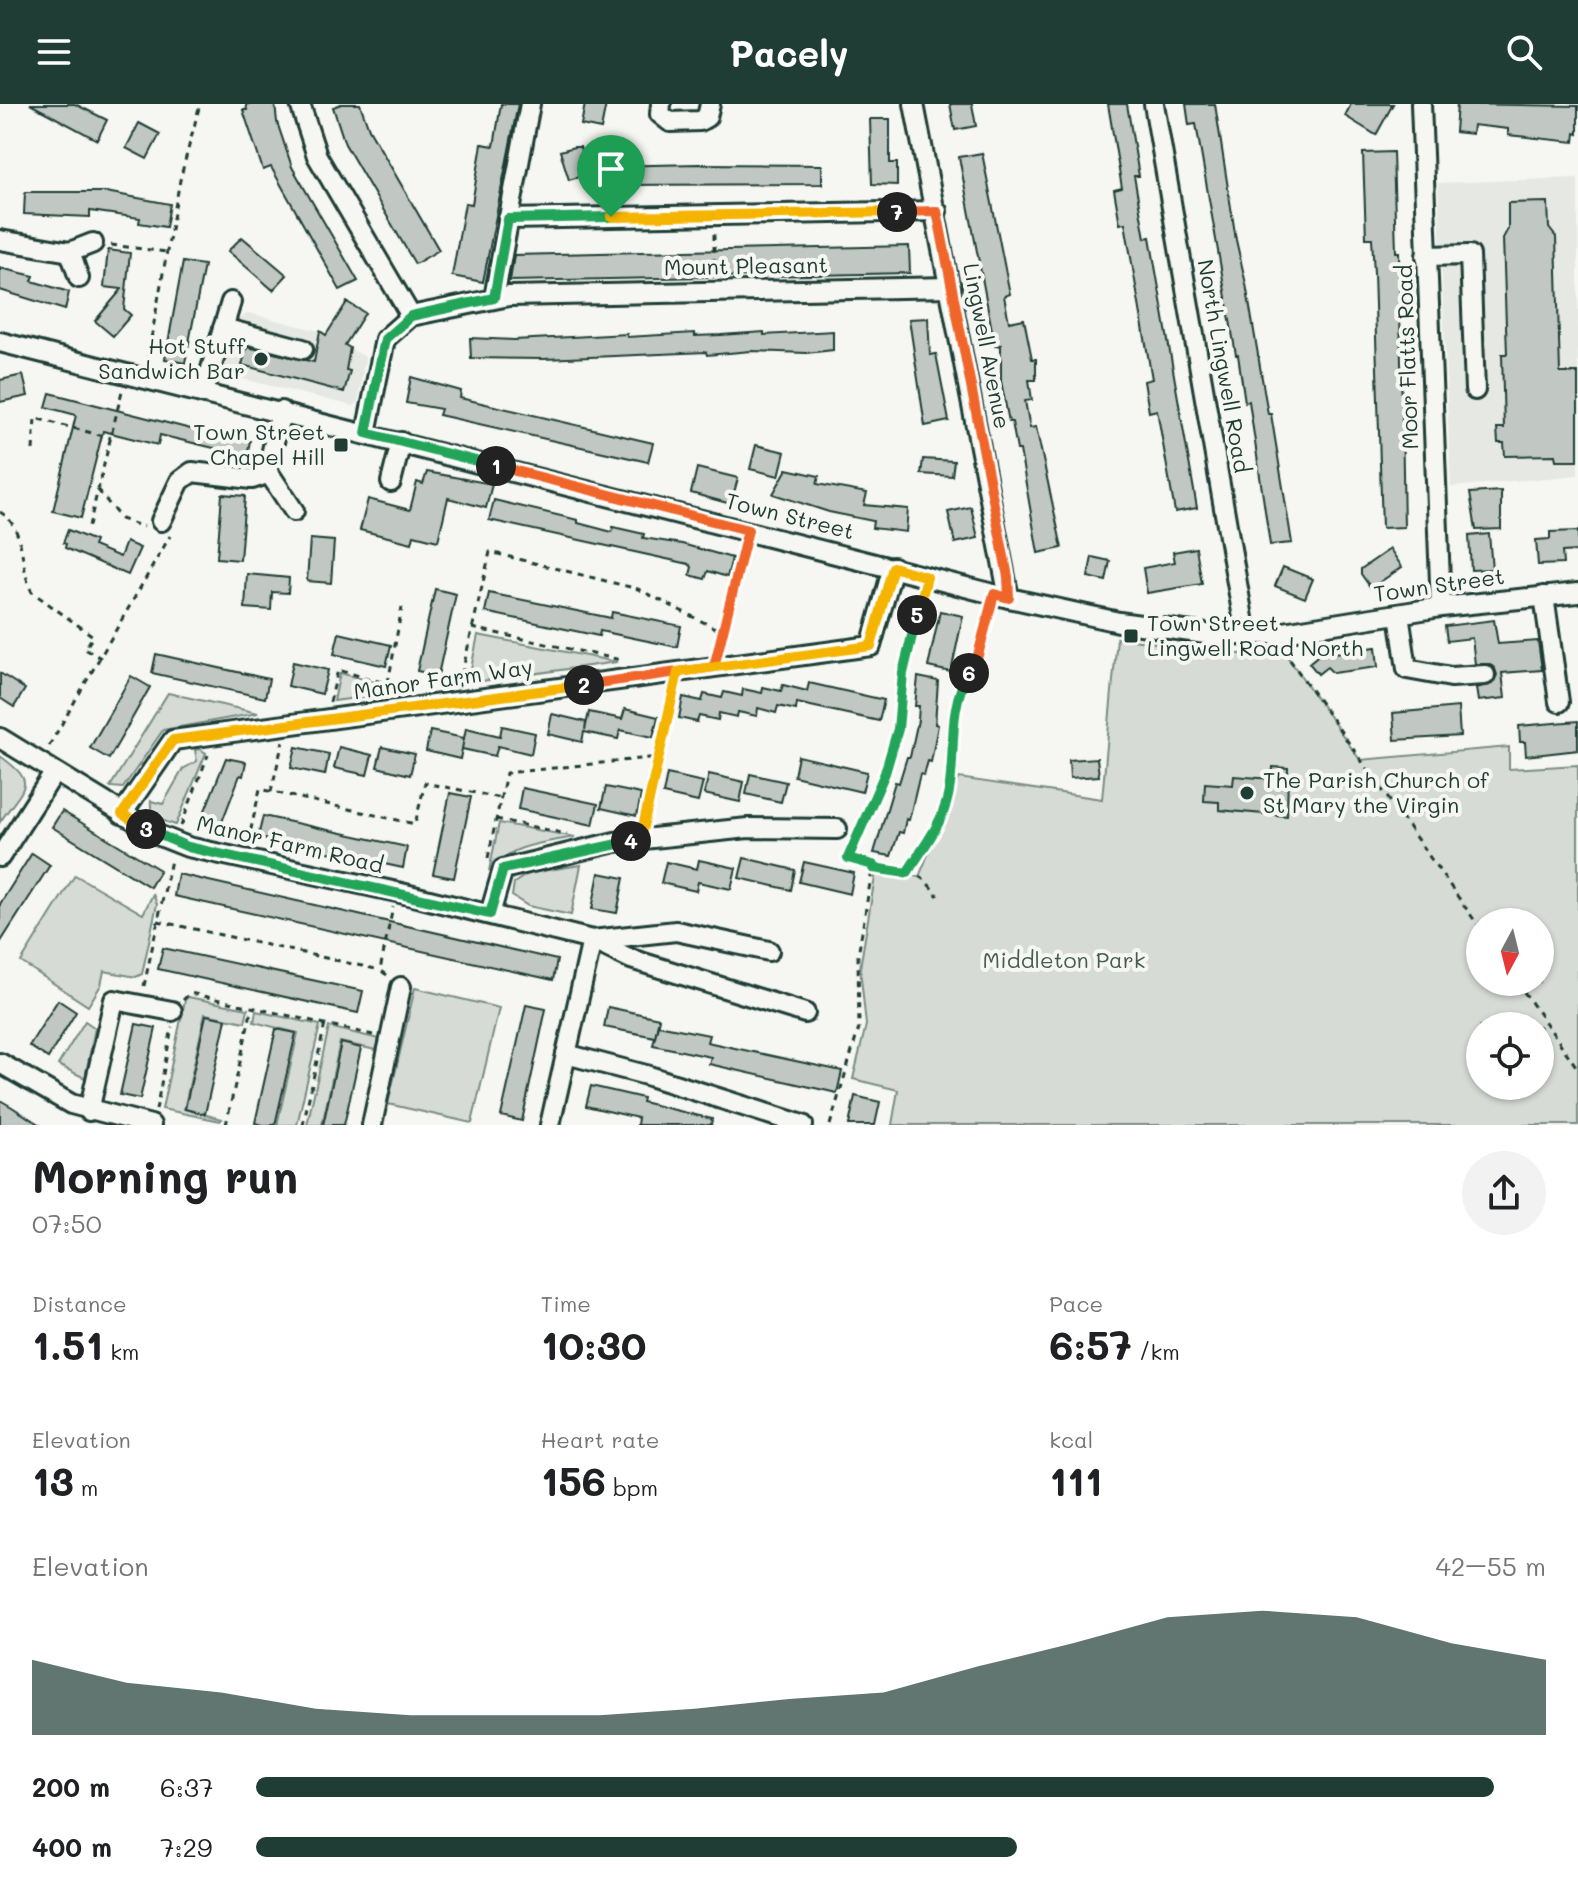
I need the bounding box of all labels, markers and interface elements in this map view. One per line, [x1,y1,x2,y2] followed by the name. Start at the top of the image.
[730,29,848,76] text: Pacely
[32,30,76,74] icon: menu
[1502,30,1546,74] icon: search
[577,135,645,217] pin
[589,147,633,191] icon: arrive
[877,192,917,232] pin: 7
[891,197,903,226] text: 7
[664,250,828,281] street label: Mount Pleasant
[1191,257,1258,475] street label: North Lingwell Road
[957,261,1018,431] street label: Lingwell Avenue
[1389,264,1424,450] street label: Moor Flatts Road
[98,331,245,385] place label: Hot Stuff Sandwich Bar
[252,350,270,368] marker: Hot Stuff Sandwich Bar
[193,417,325,471] place label: Town Street Chapel Hill
[332,436,350,454] marker: Town Street Chapel Hill
[476,446,516,486] pin: 1
[491,451,501,480] text: 1
[723,486,857,546] street label: Town Street
[1372,561,1506,608] street label: Town Street
[897,595,937,635] pin: 5
[911,600,923,629] text: 5
[1147,608,1363,662] place label: Town Street Lingwell Road North
[1122,627,1140,645] marker: Town Street Lingwell Road North
[351,652,534,705] street label: Manor Farm Way
[949,653,989,693] pin: 6
[962,658,976,687] text: 6
[564,665,604,705] pin: 2
[578,670,590,699] text: 2
[1263,765,1489,819] place label: The Parish Church of St Mary the Virgin
[1238,784,1256,802] marker: The Parish Church of St Mary the Virgin
[194,808,386,879] street label: Manor Farm Road
[126,809,166,849] pin: 3
[139,814,153,843] text: 3
[611,821,651,861] pin: 4
[624,826,638,855] text: 4
[1466,908,1554,996] north arrow
[1466,908,1554,1100] map controls
[982,945,1146,974] park label: Middleton Park
[1466,1012,1554,1100] button: locate
[32,1147,298,1204] text: Morning run
[1462,1151,1546,1235] button: share
[32,1206,102,1240] text: 07:50
[32,1289,127,1318] text: Distance
[541,1289,591,1318] text: Time
[1049,1289,1103,1318] text: Pace
[32,1318,103,1370] text: 1.51
[541,1318,647,1370] text: 10:30
[1049,1318,1132,1370] text: 6:57
[103,1337,139,1366] text: km
[1132,1337,1180,1366] text: /km
[32,1425,131,1454] text: Elevation
[541,1425,659,1454] text: Heart rate
[1049,1425,1093,1454] text: kcal
[32,1454,74,1506] text: 13
[541,1454,606,1506] text: 156
[1049,1454,1103,1506] text: 111
[74,1473,98,1502] text: m
[606,1473,658,1502] text: bpm
[32,1549,149,1583] text: Elevation
[1436,1549,1546,1583] text: 42–55 m
[32,1770,110,1804] text: 200 m
[160,1770,213,1804] text: 6:37
[32,1830,112,1864] text: 400 m
[160,1830,212,1864] text: 7:29

